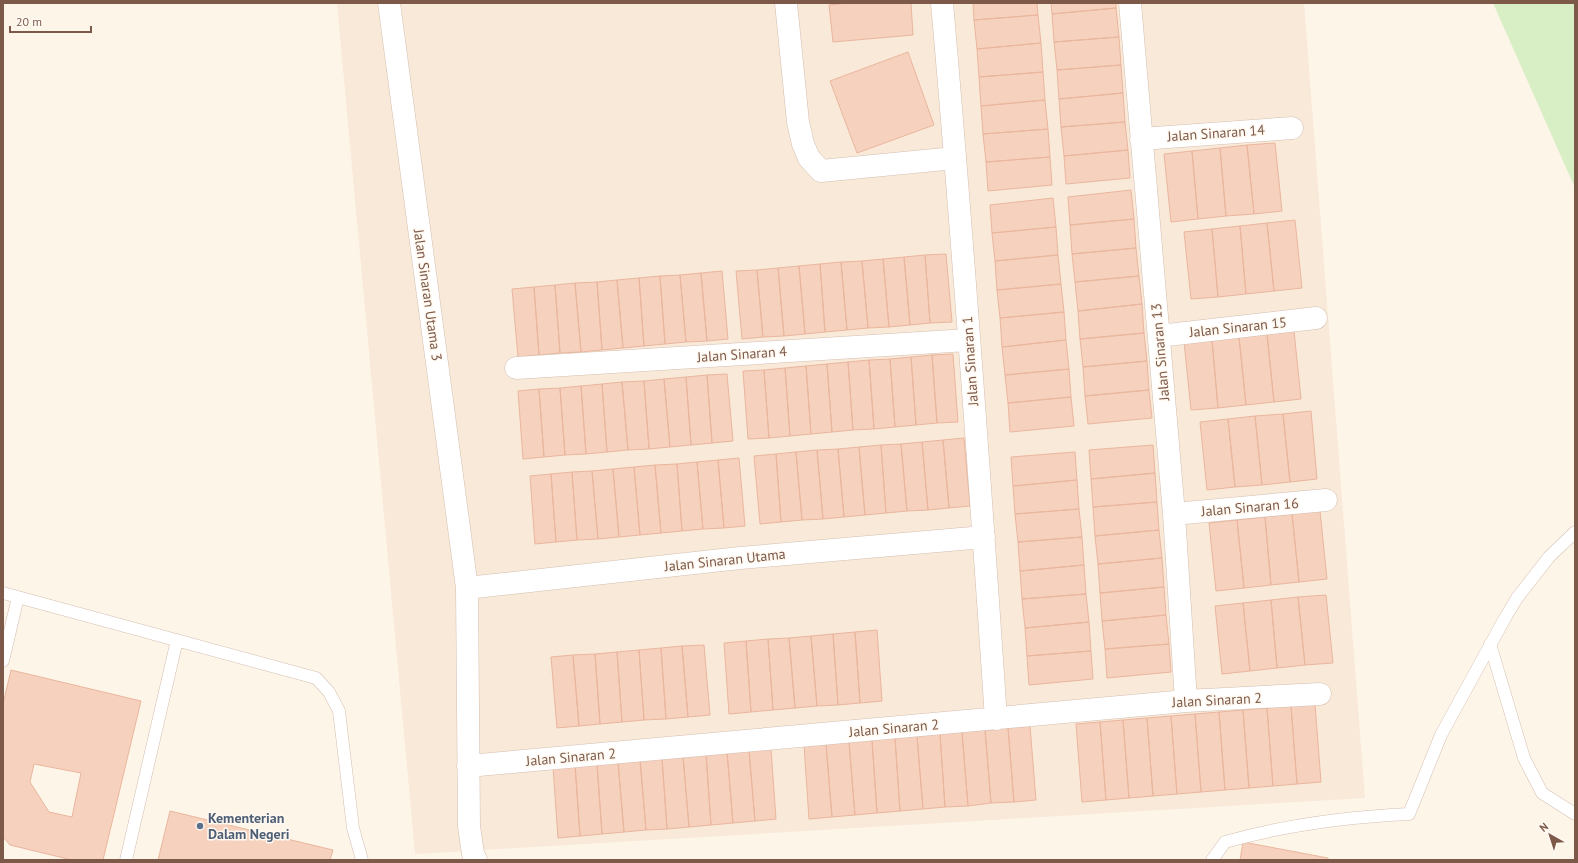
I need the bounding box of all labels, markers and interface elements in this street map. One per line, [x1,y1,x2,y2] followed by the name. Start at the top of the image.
[10,8,91,34] scale bar
[16,14,42,29] text: 20 m
[1166,121,1266,145] street label: Jalan Sinaran 14
[410,227,446,362] street label: Jalan Sinaran Utama 3
[1147,303,1173,402] street label: Jalan Sinaran 13
[1188,313,1287,341] street label: Jalan Sinaran 15
[958,315,982,408] street label: Jalan Sinaran 1
[695,342,788,366] street label: Jalan Sinaran 4
[1200,494,1299,520] street label: Jalan Sinaran 16
[663,545,786,575] street label: Jalan Sinaran Utama
[1171,689,1262,711] street label: Jalan Sinaran 2
[847,715,940,741] street label: Jalan Sinaran 2
[524,744,617,770] street label: Jalan Sinaran 2
[208,809,290,843] place label: Kementerian Dalam Negeri
[1530,815,1570,855] north arrow
[1536,820,1551,835] text: N
[195,821,205,831] marker: Kementerian Dalam Negeri

